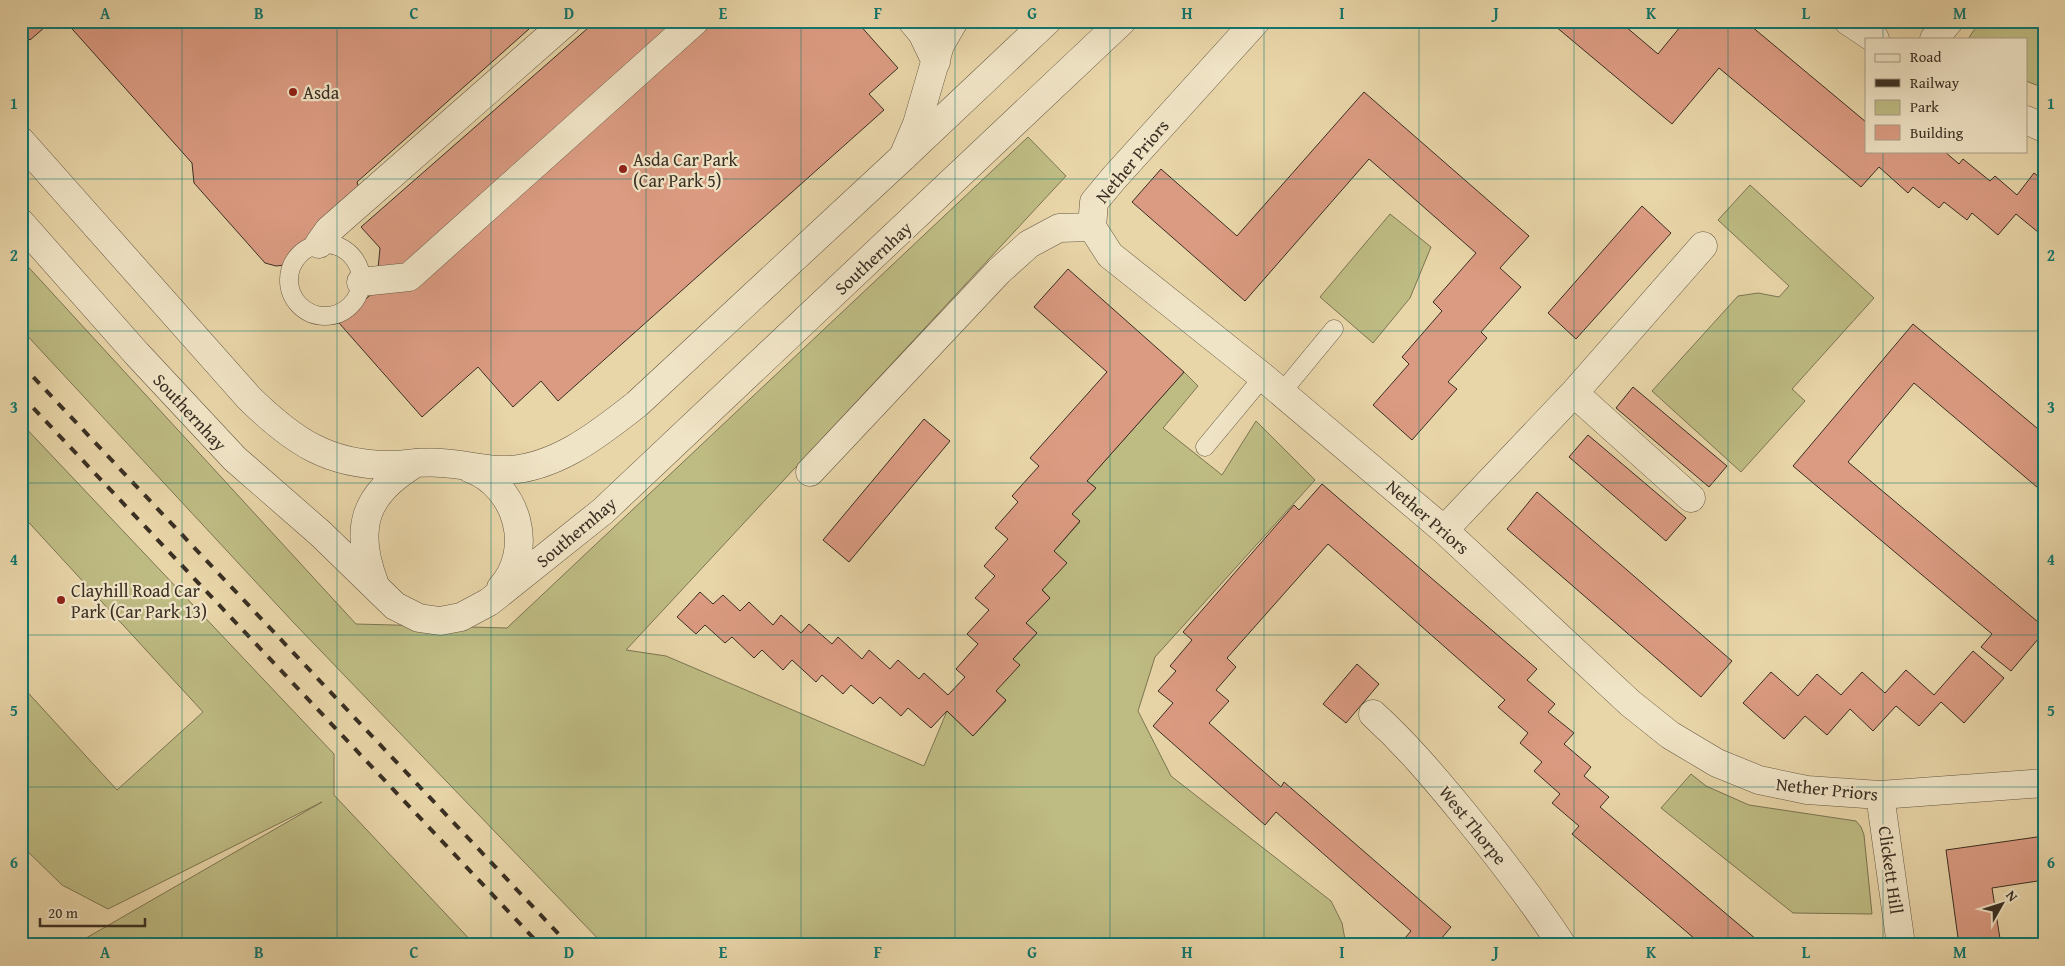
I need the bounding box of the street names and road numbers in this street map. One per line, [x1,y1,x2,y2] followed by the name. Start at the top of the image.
[1089,113,1175,209] street label: Nether Priors
[828,215,918,301] street label: Southernhay
[147,367,233,457] street label: Southernhay
[1380,473,1476,561] street label: Nether Priors
[530,490,622,574] street label: Southernhay
[1775,770,1879,808] street label: Nether Priors
[1432,779,1514,871] street label: West Thorpe
[1871,824,1911,916] street label: Clickett Hill

